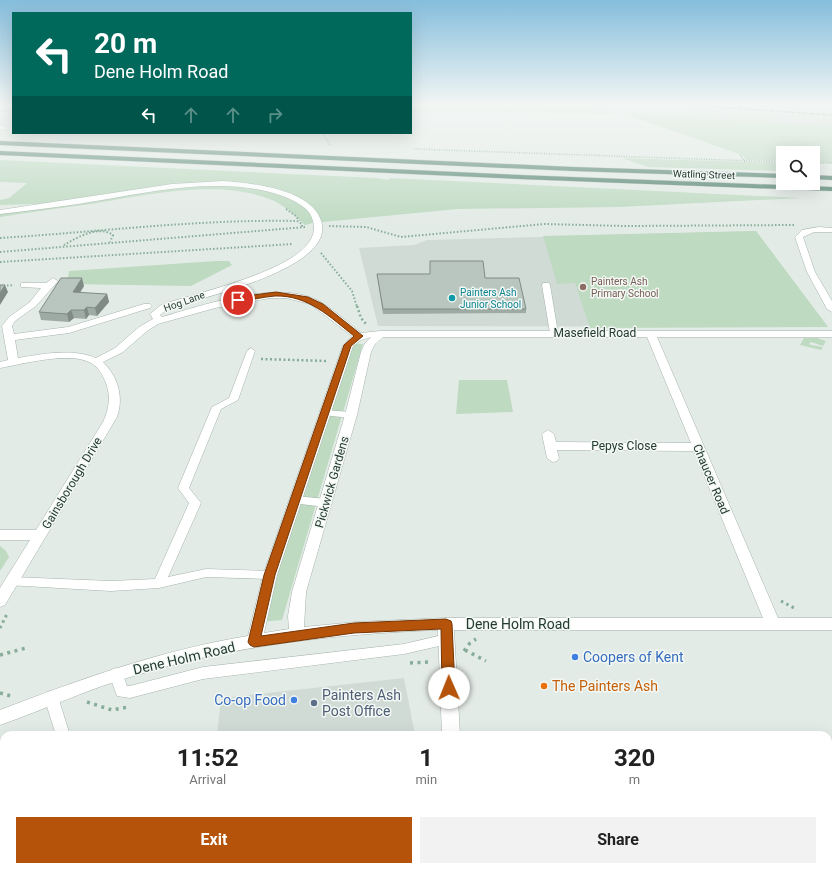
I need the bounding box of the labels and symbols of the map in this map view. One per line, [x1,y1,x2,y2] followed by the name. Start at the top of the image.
[673,168,735,181] street label: Watling Street
[591,276,659,299] place label: Painters Ash Primary School
[578,282,588,292] marker: Painters Ash Primary School
[221,283,255,317] pin
[460,287,521,310] place label: Painters Ash Junior School
[162,289,206,314] street label: Hog Lane
[447,293,457,303] marker: Painters Ash Junior School
[554,326,636,340] street label: Masefield Road
[39,435,105,531] street label: Gainsborough Drive
[312,435,352,529] street label: Pickwick Gardens
[591,439,657,453] street label: Pepys Close
[690,442,732,516] street label: Chaucer Road
[466,616,570,632] street label: Dene Holm Road
[131,638,237,678] street label: Dene Holm Road
[583,649,684,665] place label: Coopers of Kent
[570,652,580,662] marker: Coopers of Kent
[428,667,470,709] position arrow
[552,678,658,694] place label: The Painters Ash
[539,681,549,691] marker: The Painters Ash
[322,687,401,719] place label: Painters Ash Post Office
[214,692,286,708] place label: Co-op Food
[289,695,299,705] marker: Co-op Food
[309,698,319,708] marker: Painters Ash Post Office

